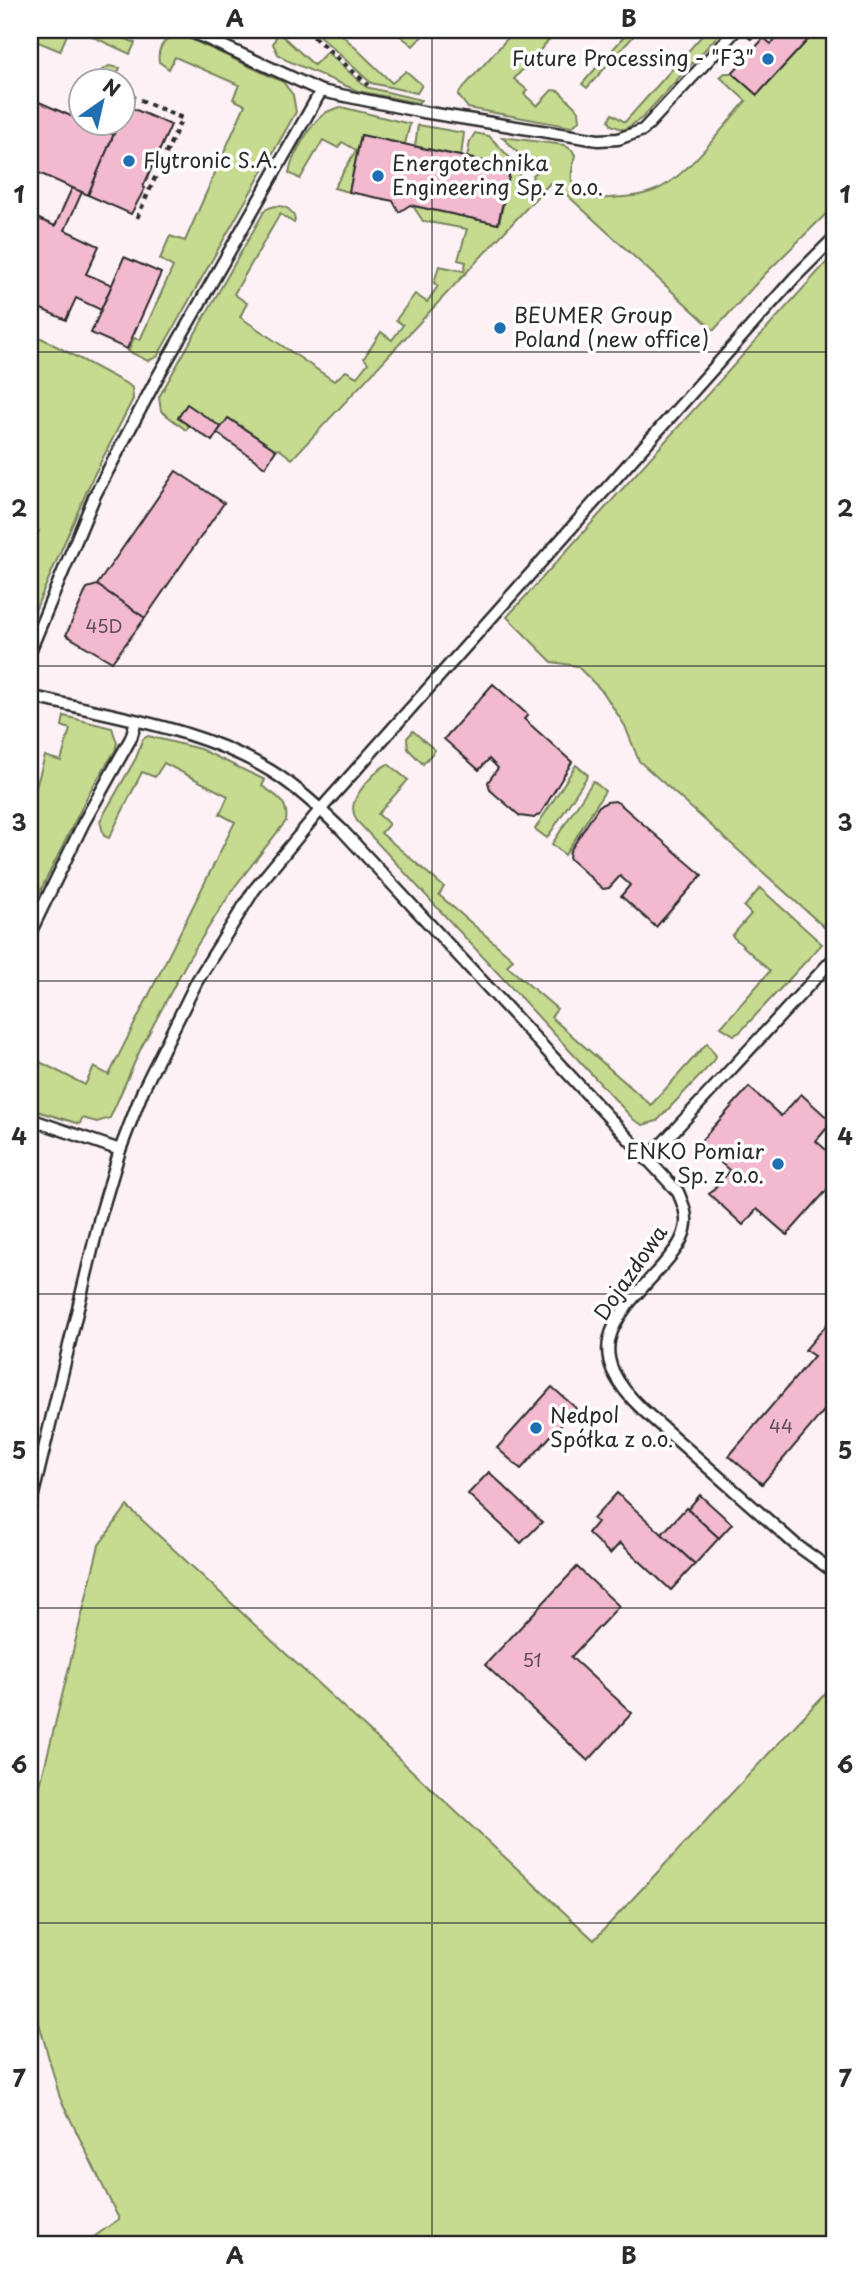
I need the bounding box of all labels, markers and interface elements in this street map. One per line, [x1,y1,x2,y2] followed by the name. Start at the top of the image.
[226,0,244,35] text: A
[621,0,637,35] text: B
[512,41,754,73] place label: Future Processing - "F3"
[760,51,776,67] marker: Future Processing - "F3"
[66,66,136,136] north arrow
[98,71,126,103] text: N
[143,143,278,175] place label: Flytronic S.A.
[392,146,603,202] place label: Energotechnika Engineering Sp. z o.o.
[121,153,137,169] marker: Flytronic S.A.
[370,168,386,184] marker: Energotechnika Engineering Sp. z o.o.
[14,176,25,211] text: 1
[840,176,851,211] text: 1
[514,298,709,354] place label: BEUMER Group Poland (new office)
[492,320,508,336] marker: BEUMER Group Poland (new office)
[11,490,27,525] text: 2
[837,490,853,525] text: 2
[85,612,123,639] house number: 45D
[11,804,27,839] text: 3
[837,804,853,839] text: 3
[11,1118,27,1153] text: 4
[837,1118,853,1153] text: 4
[626,1134,764,1190] place label: ENKO Pomiar Sp. z o.o.
[770,1156,786,1172] marker: ENKO Pomiar Sp. z o.o.
[585,1218,674,1326] street label: Dojazdowa
[550,1398,673,1454] place label: Nedpol Spółka z o.o.
[769,1412,793,1439] house number: 44
[528,1420,544,1436] marker: Nedpol Spółka z o.o.
[12,1432,26,1467] text: 5
[838,1432,852,1467] text: 5
[522,1646,542,1673] house number: 51
[11,1746,27,1781] text: 6
[837,1746,853,1781] text: 6
[12,2060,26,2095] text: 7
[838,2060,852,2095] text: 7
[226,2237,244,2272] text: A
[621,2237,637,2272] text: B

